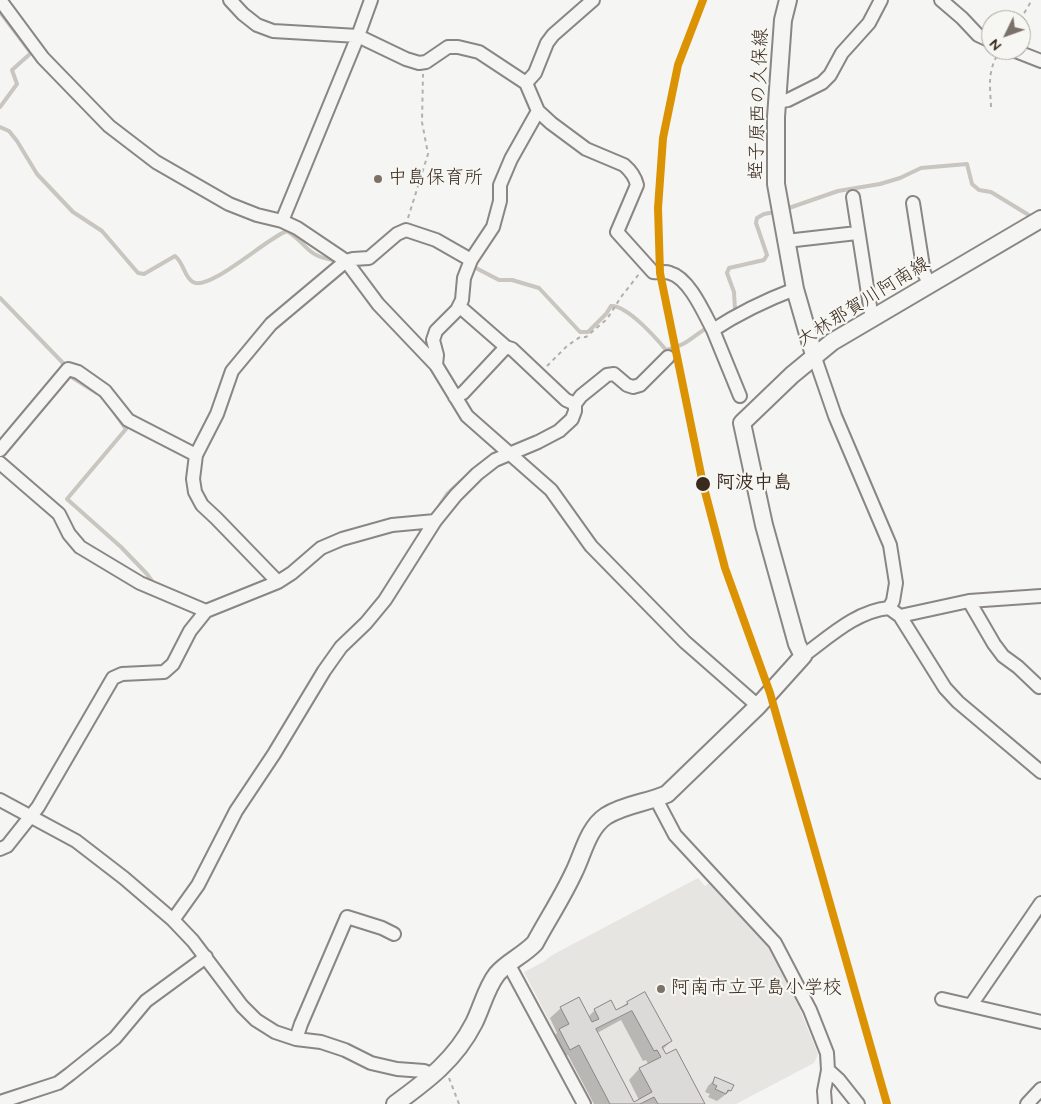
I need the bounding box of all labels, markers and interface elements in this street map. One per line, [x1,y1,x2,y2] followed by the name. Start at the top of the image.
[981,10,1031,60] north arrow
[746,28,774,180] street label: 蛭子原西の久保線
[985,34,1006,54] text: N
[388,168,483,190] place label: 中島保育所
[372,173,384,185] marker: 中島保育所
[794,253,934,353] street label: 大林那賀川阿南線
[716,473,792,495] place label: 阿波中島
[694,475,712,493] marker: 阿波中島
[671,978,842,1000] place label: 阿南市立平島小学校
[655,983,667,995] marker: 阿南市立平島小学校

